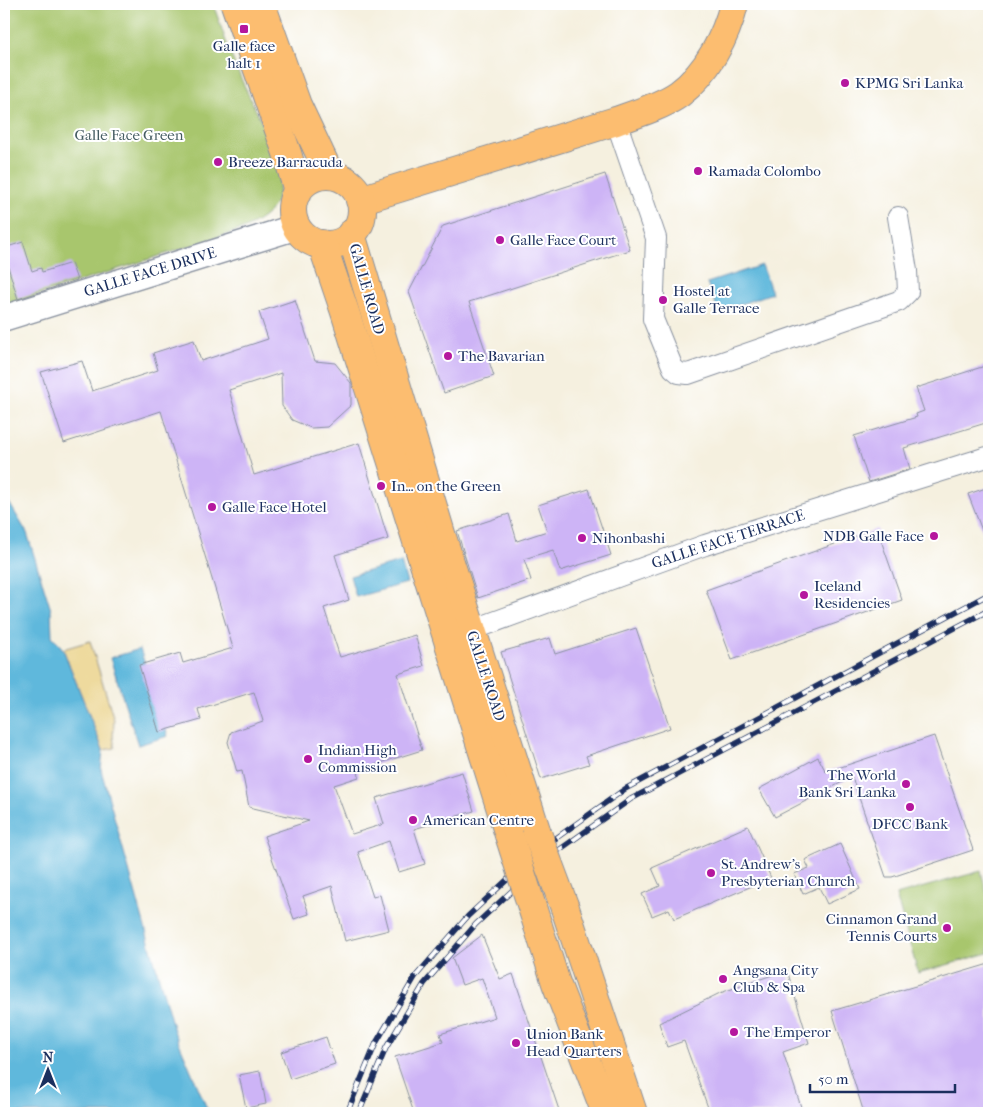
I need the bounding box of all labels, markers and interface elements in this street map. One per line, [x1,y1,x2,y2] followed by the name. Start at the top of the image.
[238,23,250,35] marker: Galle face halt 1
[213,37,276,72] place label: Galle face halt 1
[855,74,964,92] place label: KPMG Sri Lanka
[839,77,851,89] marker: KPMG Sri Lanka
[75,126,184,144] park label: Galle Face Green
[228,153,344,171] place label: Breeze Barracuda
[212,156,224,168] marker: Breeze Barracuda
[708,162,821,180] place label: Ramada Colombo
[692,165,704,177] marker: Ramada Colombo
[510,231,617,249] place label: Galle Face Court
[494,234,506,246] marker: Galle Face Court
[345,241,389,337] street label: GALLE ROAD
[82,243,218,301] street label: GALLE FACE DRIVE
[673,282,760,317] place label: Hostel at Galle Terrace
[657,294,669,306] marker: Hostel at Galle Terrace
[458,347,545,365] place label: The Bavarian
[442,350,454,362] marker: The Bavarian
[391,477,501,495] place label: In… on the Green
[375,480,387,492] marker: In… on the Green
[222,498,327,516] place label: Galle Face Hotel
[206,501,218,513] marker: Galle Face Hotel
[649,506,807,572] street label: GALLE FACE TERRACE
[823,527,925,545] place label: NDB Galle Face
[592,529,666,547] place label: Nihonbashi
[928,530,940,542] marker: NDB Galle Face
[576,532,588,544] marker: Nihonbashi
[814,577,891,612] place label: Iceland Residencies
[798,589,810,601] marker: Iceland Residencies
[463,629,509,723] street label: GALLE ROAD
[318,741,397,776] place label: Indian High Commission
[302,753,314,765] marker: Indian High Commission
[799,766,897,801] place label: The World Bank Sri Lanka
[900,778,912,790] marker: The World Bank Sri Lanka
[904,801,916,813] marker: DFCC Bank
[422,811,534,829] place label: American Centre
[407,814,419,826] marker: American Centre
[872,815,948,833] place label: DFCC Bank
[721,855,856,890] place label: St. Andrew's Presbyterian Church
[705,867,717,879] marker: St. Andrew's Presbyterian Church
[826,910,938,945] place label: Cinnamon Grand Tennis Courts
[941,922,953,934] marker: Cinnamon Grand Tennis Courts
[732,961,819,996] place label: Angsana City Club & Spa
[717,973,729,985] marker: Angsana City Club & Spa
[744,1023,831,1041] place label: The Emperor
[526,1025,622,1060] place label: Union Bank Head Quarters
[728,1026,740,1038] marker: The Emperor
[510,1037,522,1049] marker: Union Bank Head Quarters
[22,1044,72,1094] north arrow
[43,1049,54,1066] text: N
[810,1062,956,1094] scale bar
[818,1070,849,1088] text: 50 m

